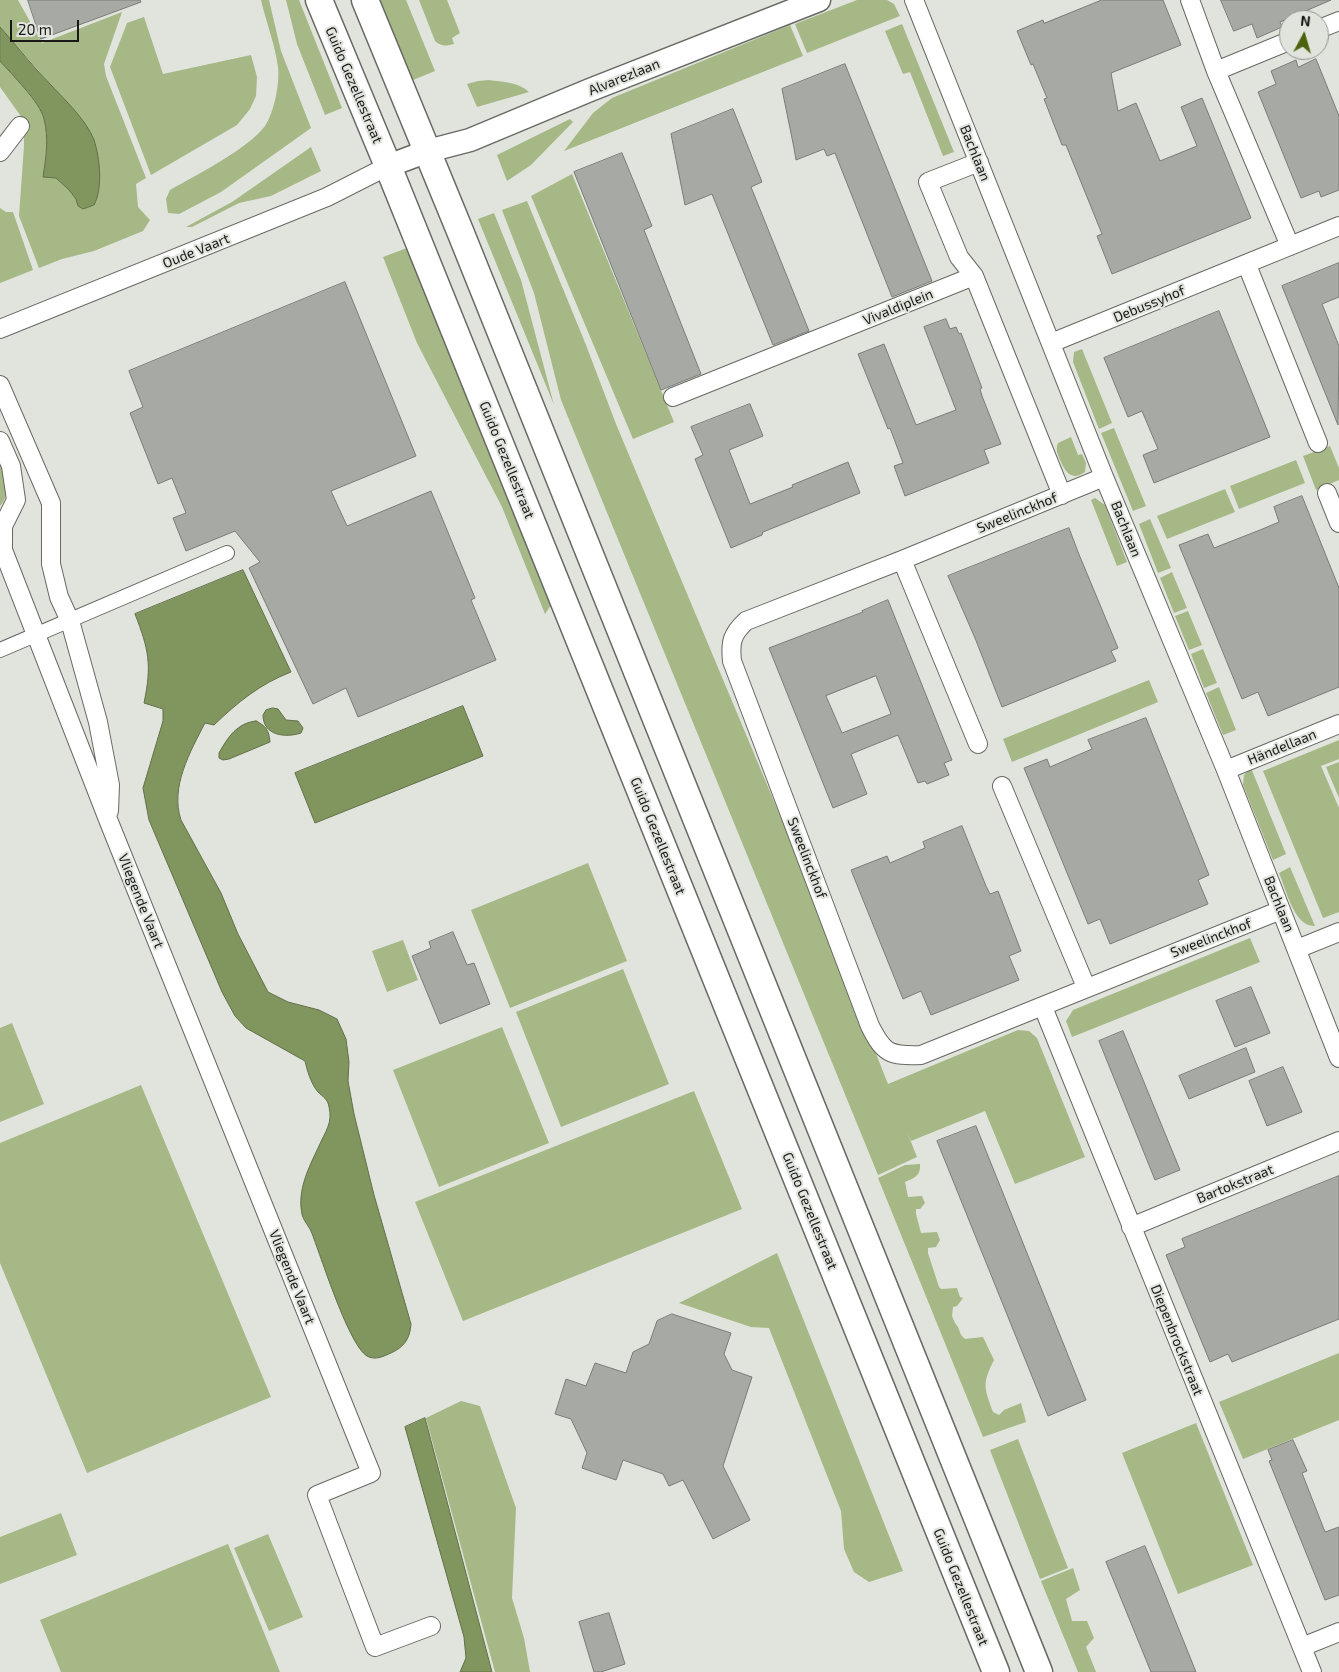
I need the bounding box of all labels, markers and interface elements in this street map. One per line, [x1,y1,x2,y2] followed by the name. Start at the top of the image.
[12,10,81,42] scale bar
[1279,10,1329,60] north arrow
[1300,12,1311,30] text: N
[18,20,52,38] text: 20 m
[322,24,386,146] street label: Guido Gezellestraat
[586,55,662,99] street label: Alvarezlaan
[956,122,994,184] street label: Bachlaan
[160,230,232,272] street label: Oude Vaart
[1111,282,1187,326] street label: Debussyhof
[861,285,935,329] street label: Vivaldiplein
[476,399,538,521] street label: Guido Gezellestraat
[974,489,1060,537] street label: Sweelinckhof
[1107,498,1145,560] street label: Bachlaan
[1245,726,1319,768] street label: Händellaan
[627,775,689,897] street label: Guido Gezellestraat
[784,815,830,901] street label: Sweelinckhof
[114,851,168,951] street label: Vliegende Vaart
[1260,873,1298,935] street label: Bachlaan
[1168,915,1254,961] street label: Sweelinckhof
[779,1150,841,1272] street label: Guido Gezellestraat
[1194,1161,1276,1207] street label: Bartokstraat
[265,1227,319,1327] street label: Vliegende Vaart
[1147,1282,1207,1398] street label: Diepenbrockstraat
[930,1526,992,1648] street label: Guido Gezellestraat

